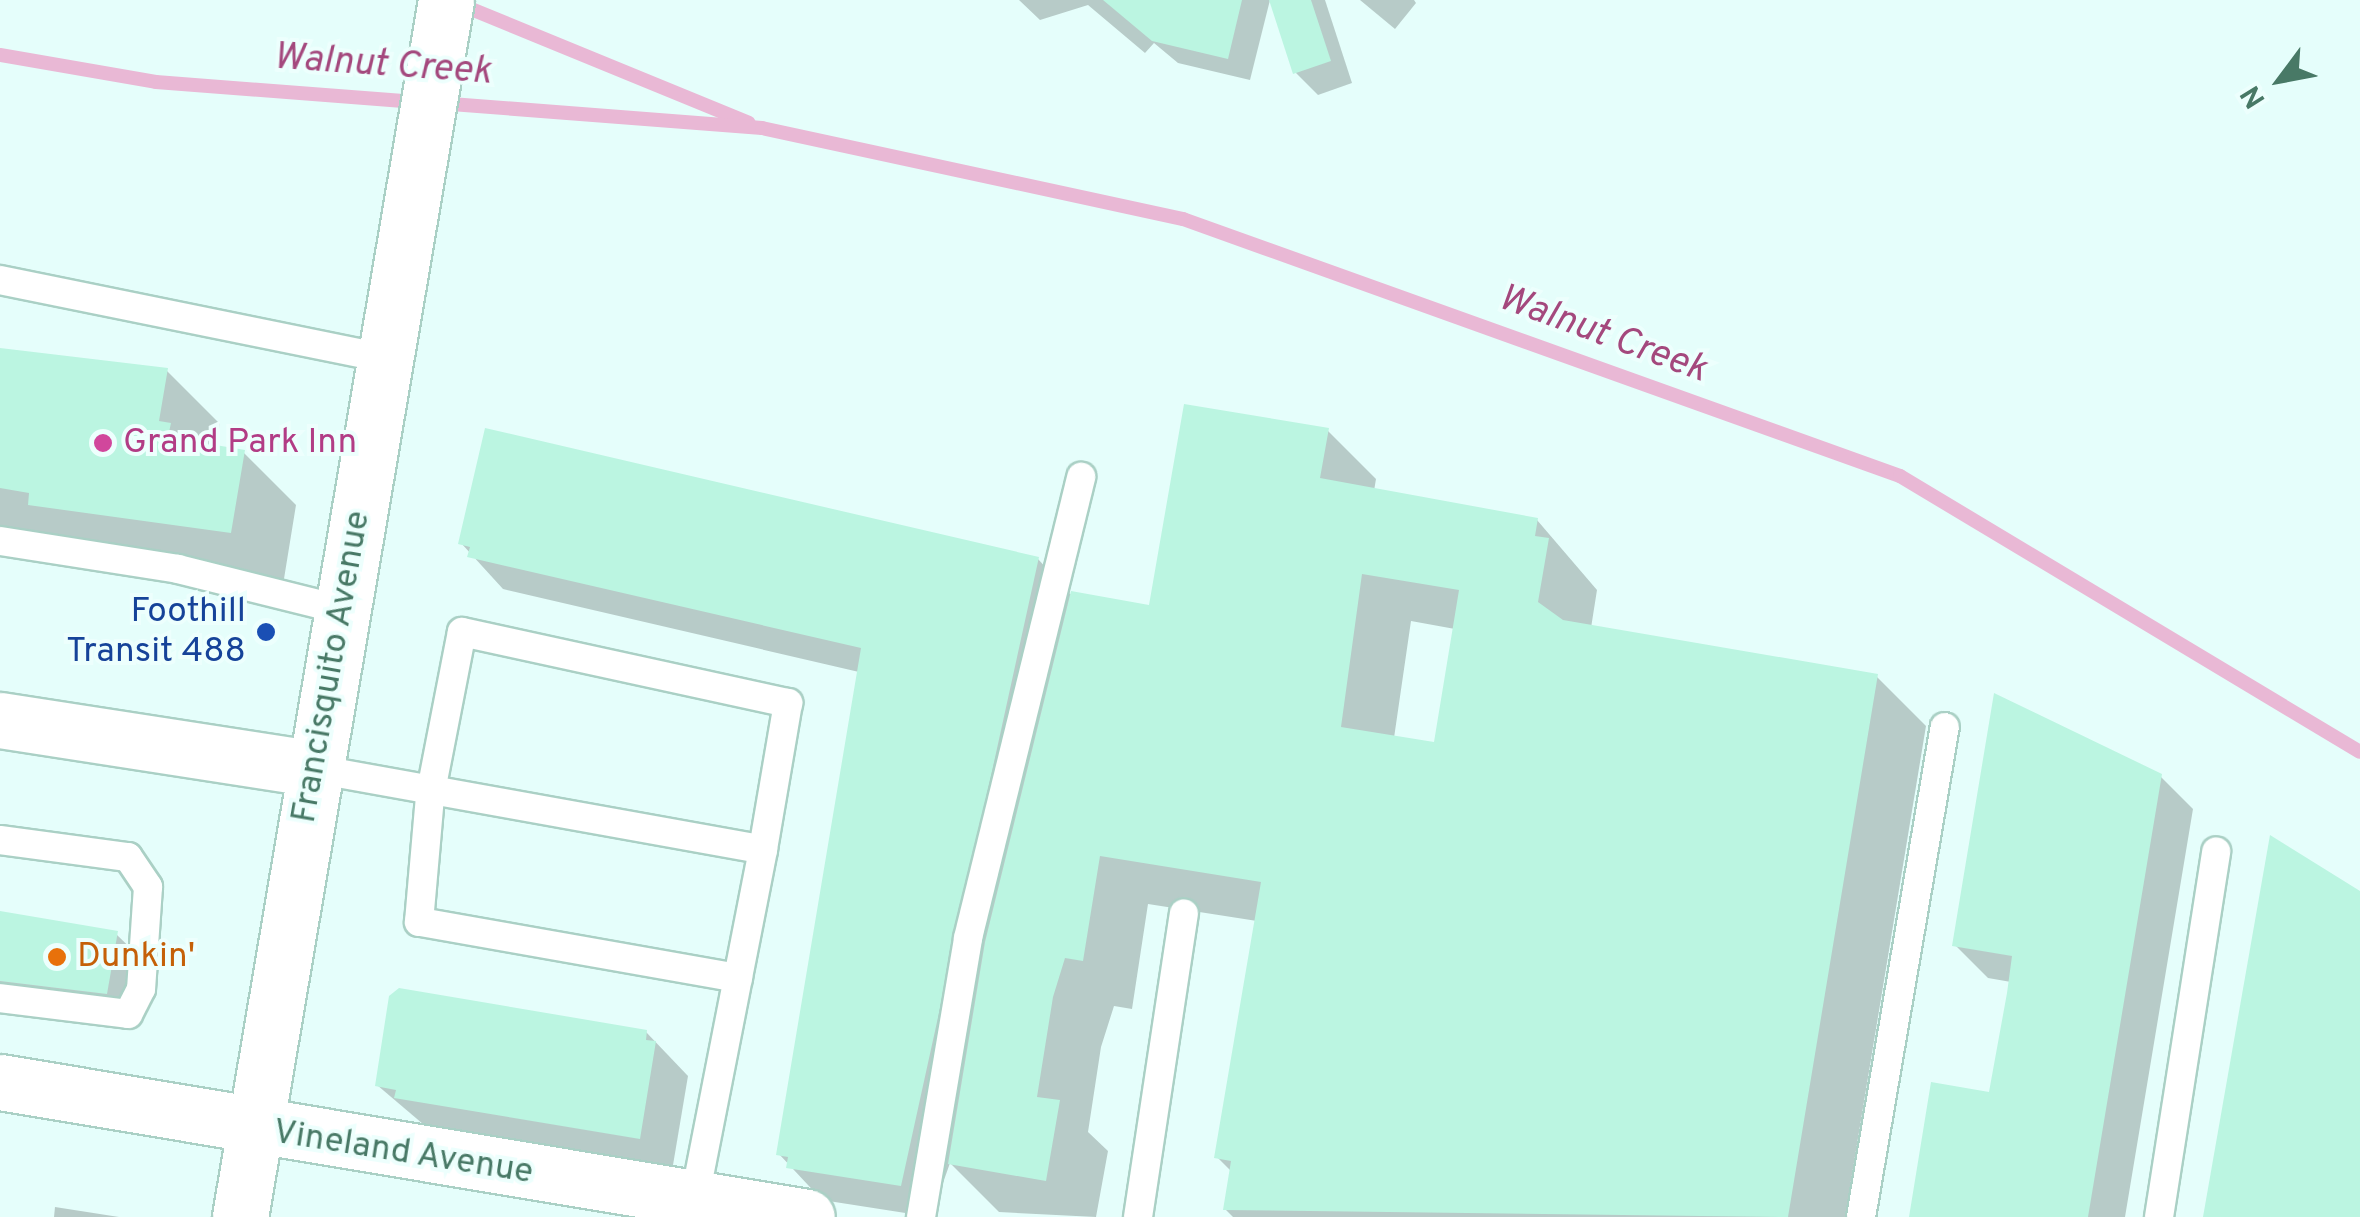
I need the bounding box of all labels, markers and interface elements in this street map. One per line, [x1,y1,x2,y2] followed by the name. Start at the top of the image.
[2230,30,2330,130] north arrow
[272,36,492,96] water label: Walnut Creek
[2234,78,2275,114] text: N
[1492,276,1712,394] water label: Walnut Creek
[123,422,357,464] place label: Grand Park Inn
[92,432,114,454] marker: Grand Park Inn
[284,507,380,827] street label: Francisquito Avenue
[66,591,246,673] place label: Foothill Transit 488
[255,621,277,643] marker: Foothill Transit 488
[77,936,195,978] place label: Dunkin'
[46,946,68,968] marker: Dunkin'
[269,1112,537,1194] street label: Vineland Avenue

